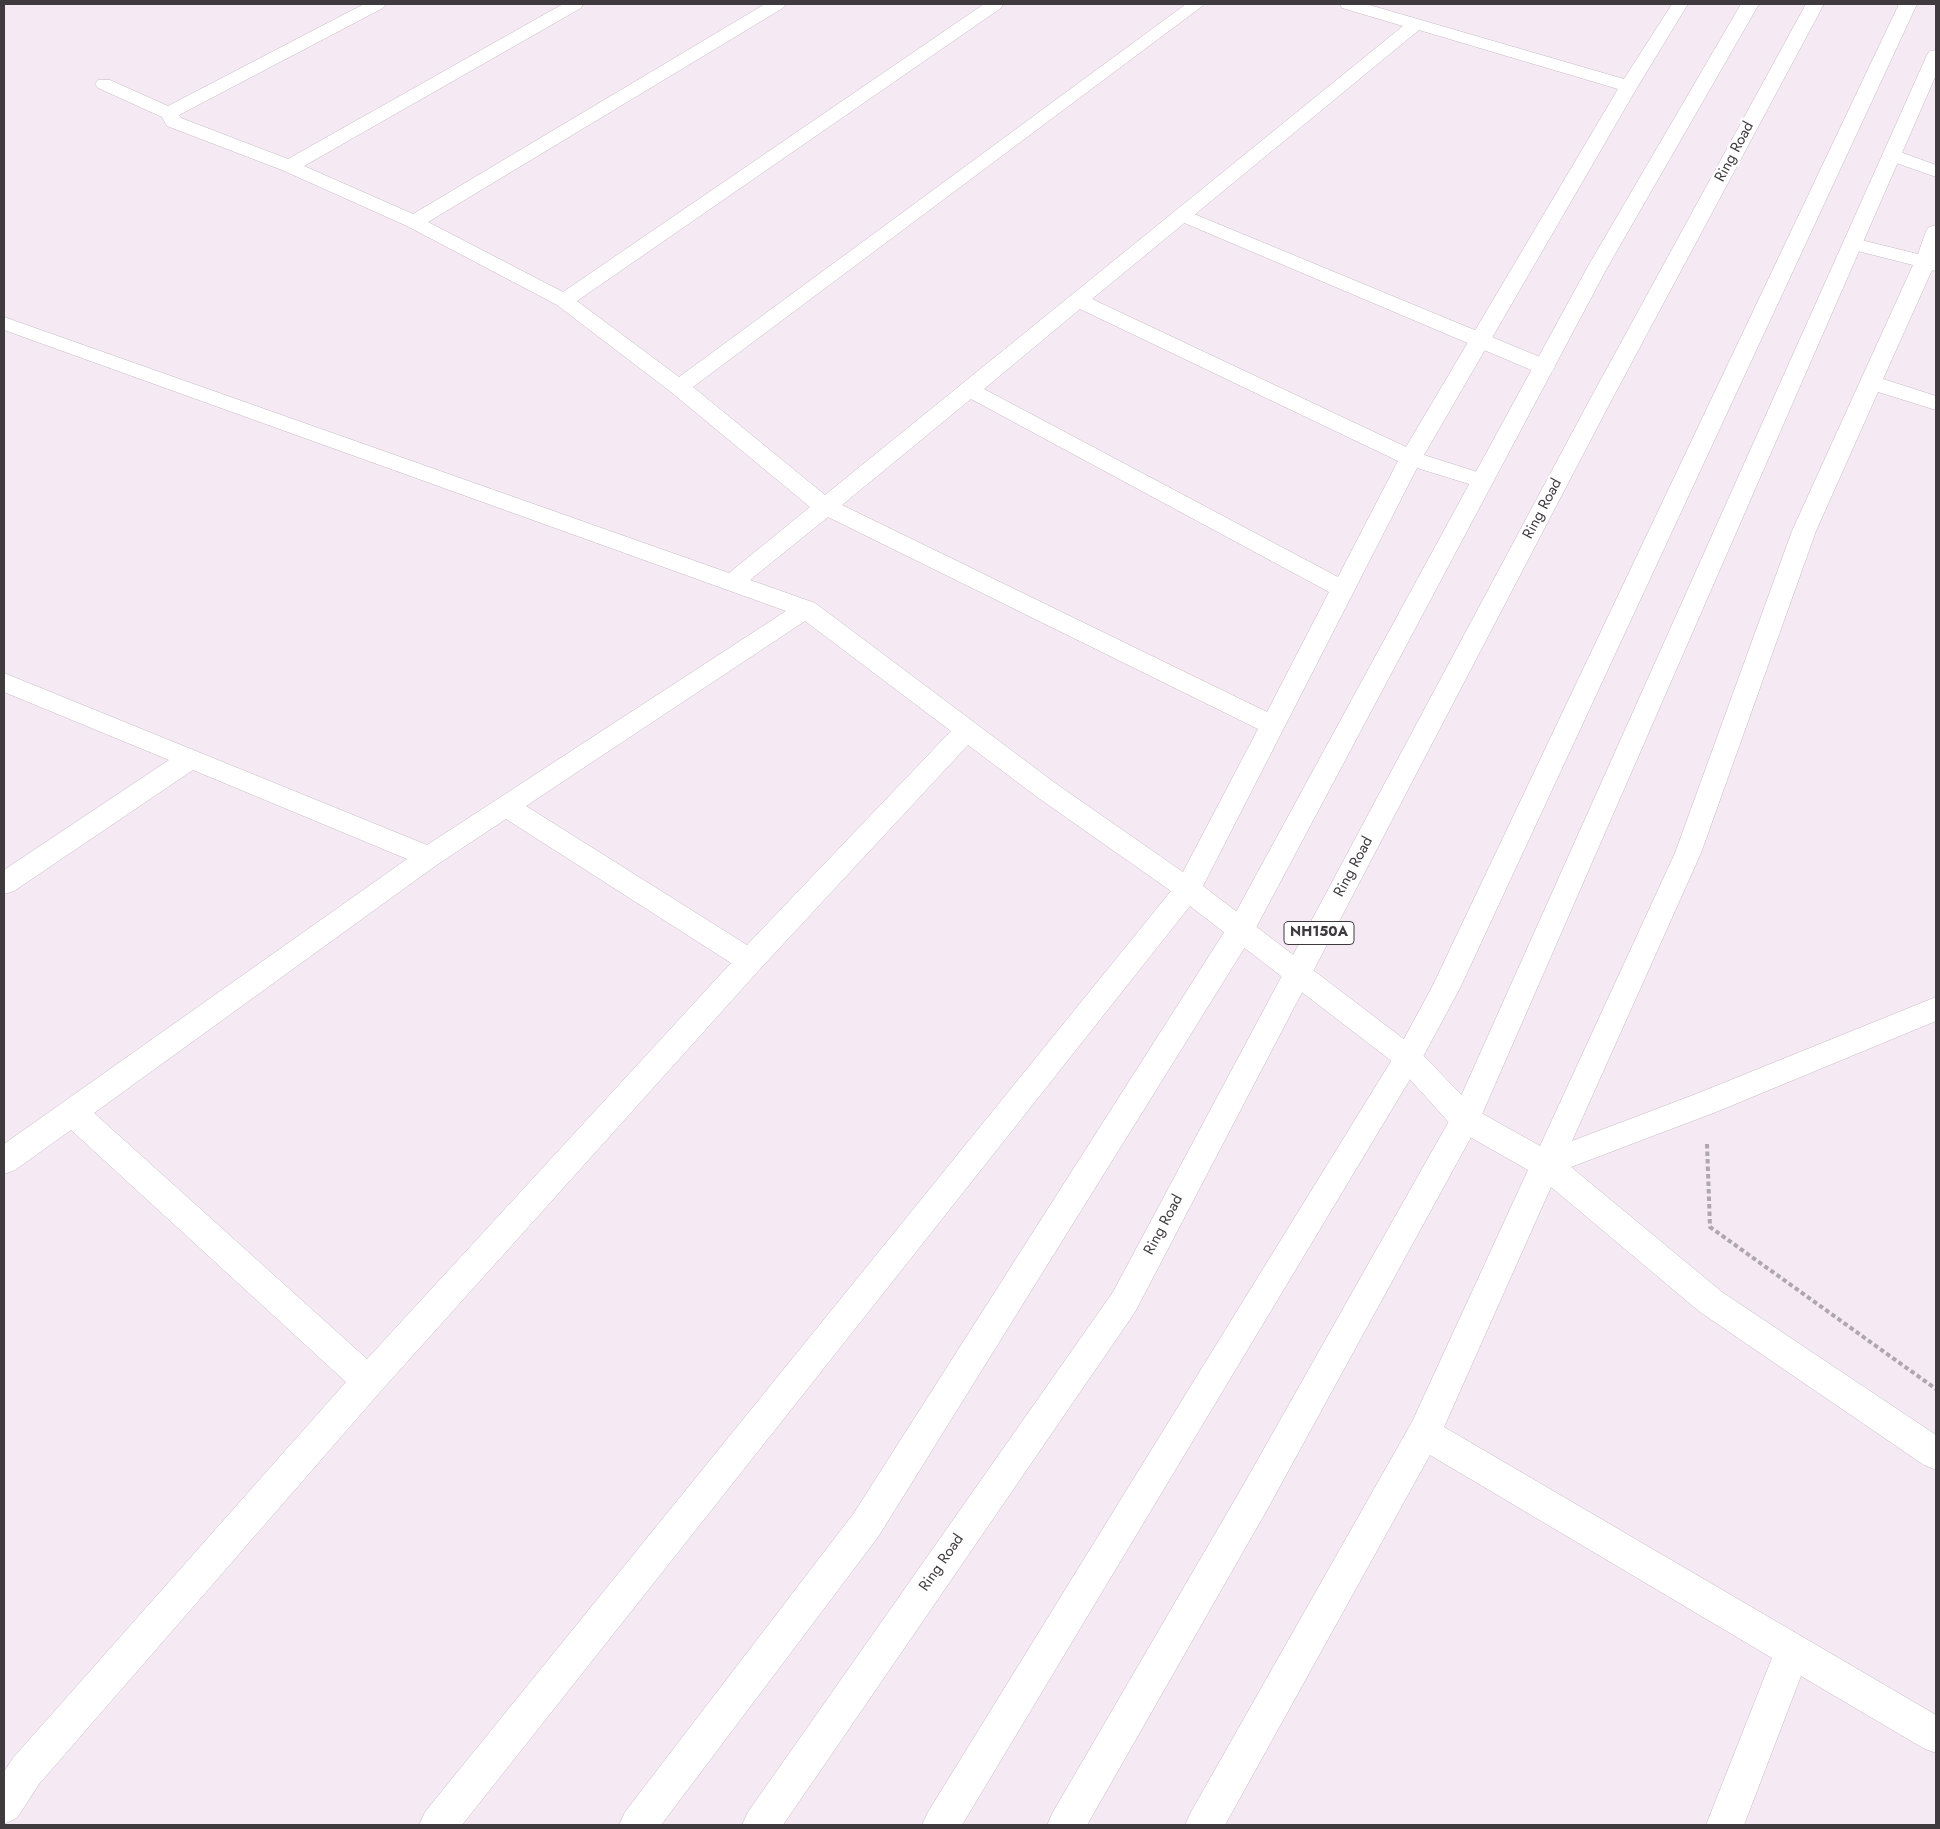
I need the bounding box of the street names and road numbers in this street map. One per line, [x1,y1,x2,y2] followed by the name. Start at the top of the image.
[1712,119,1758,185] street label: Ring Road
[1520,476,1566,542] street label: Ring Road
[1331,834,1377,900] street label: Ring Road
[1284,921,1354,944] road number: NH150A
[1141,1192,1187,1258] street label: Ring Road
[916,1531,968,1595] street label: Ring Road

